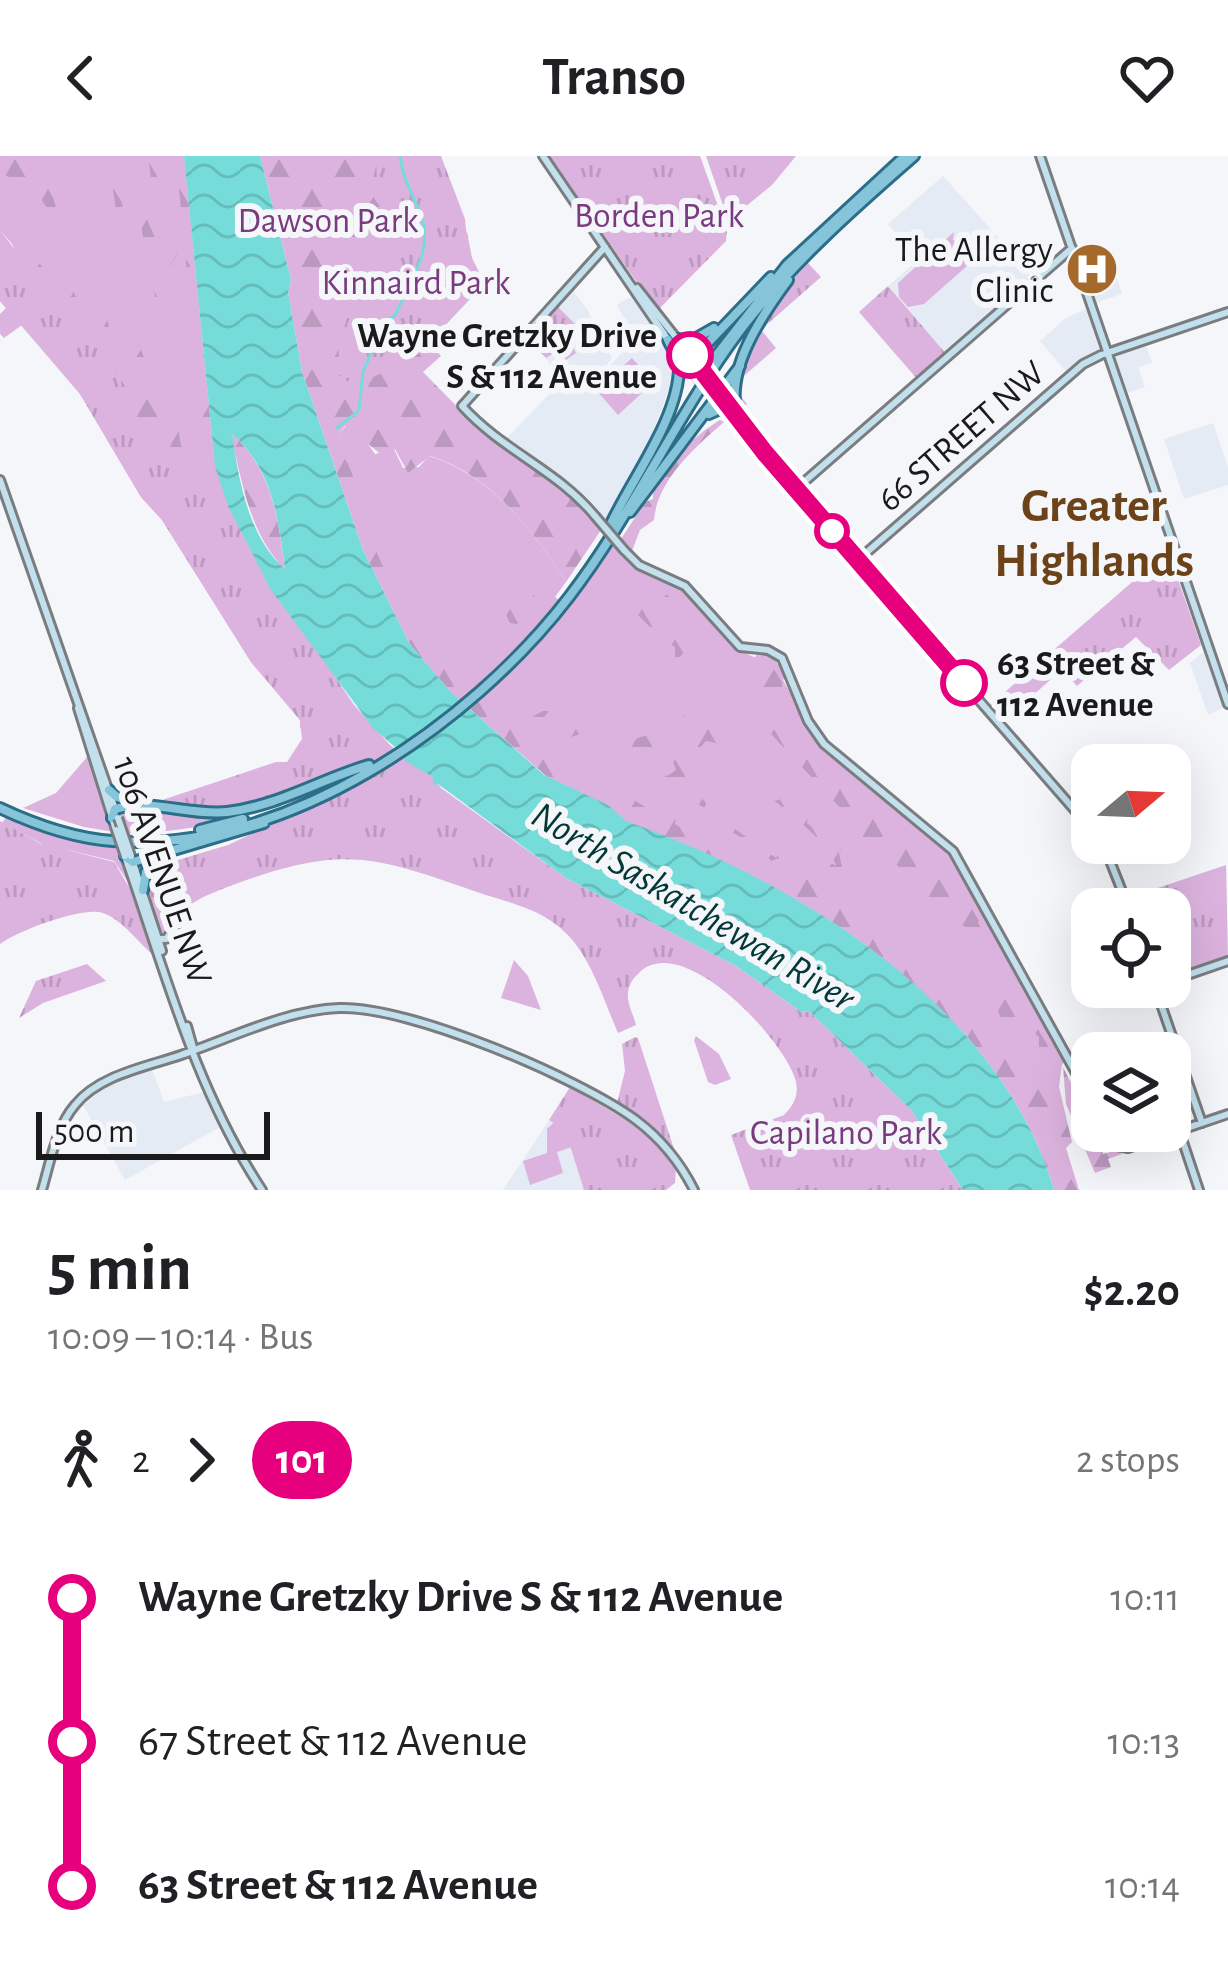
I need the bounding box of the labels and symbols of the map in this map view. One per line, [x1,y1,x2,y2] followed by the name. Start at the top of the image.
[574,198,744,234] park label: Borden Park
[238,203,419,239] park label: Dawson Park
[895,232,1053,309] place label: The Allergy Clinic
[1064,241,1120,297] hospital icon: The Allergy Clinic
[322,265,511,301] park label: Kinnaird Park
[357,318,657,395] place label: Wayne Gretzky Drive S & 112 Avenue
[668,333,712,377] marker: Wayne Gretzky Drive S & 112 Avenue
[871,355,1052,518] street label: 66 STREET NW
[994,483,1194,586] district label: Greater Highlands
[816,515,848,547] unlabelled marker
[997,646,1156,723] place label: 63 Street & 112 Avenue
[942,661,986,705] marker: 63 Street & 112 Avenue
[1071,744,1191,864] north arrow
[106,752,218,989] street label: 106 AVENUE NW
[525,795,862,1020] water label: North Saskatchewan River
[36,1106,270,1159] scale bar
[750,1115,943,1151] park label: Capilano Park

